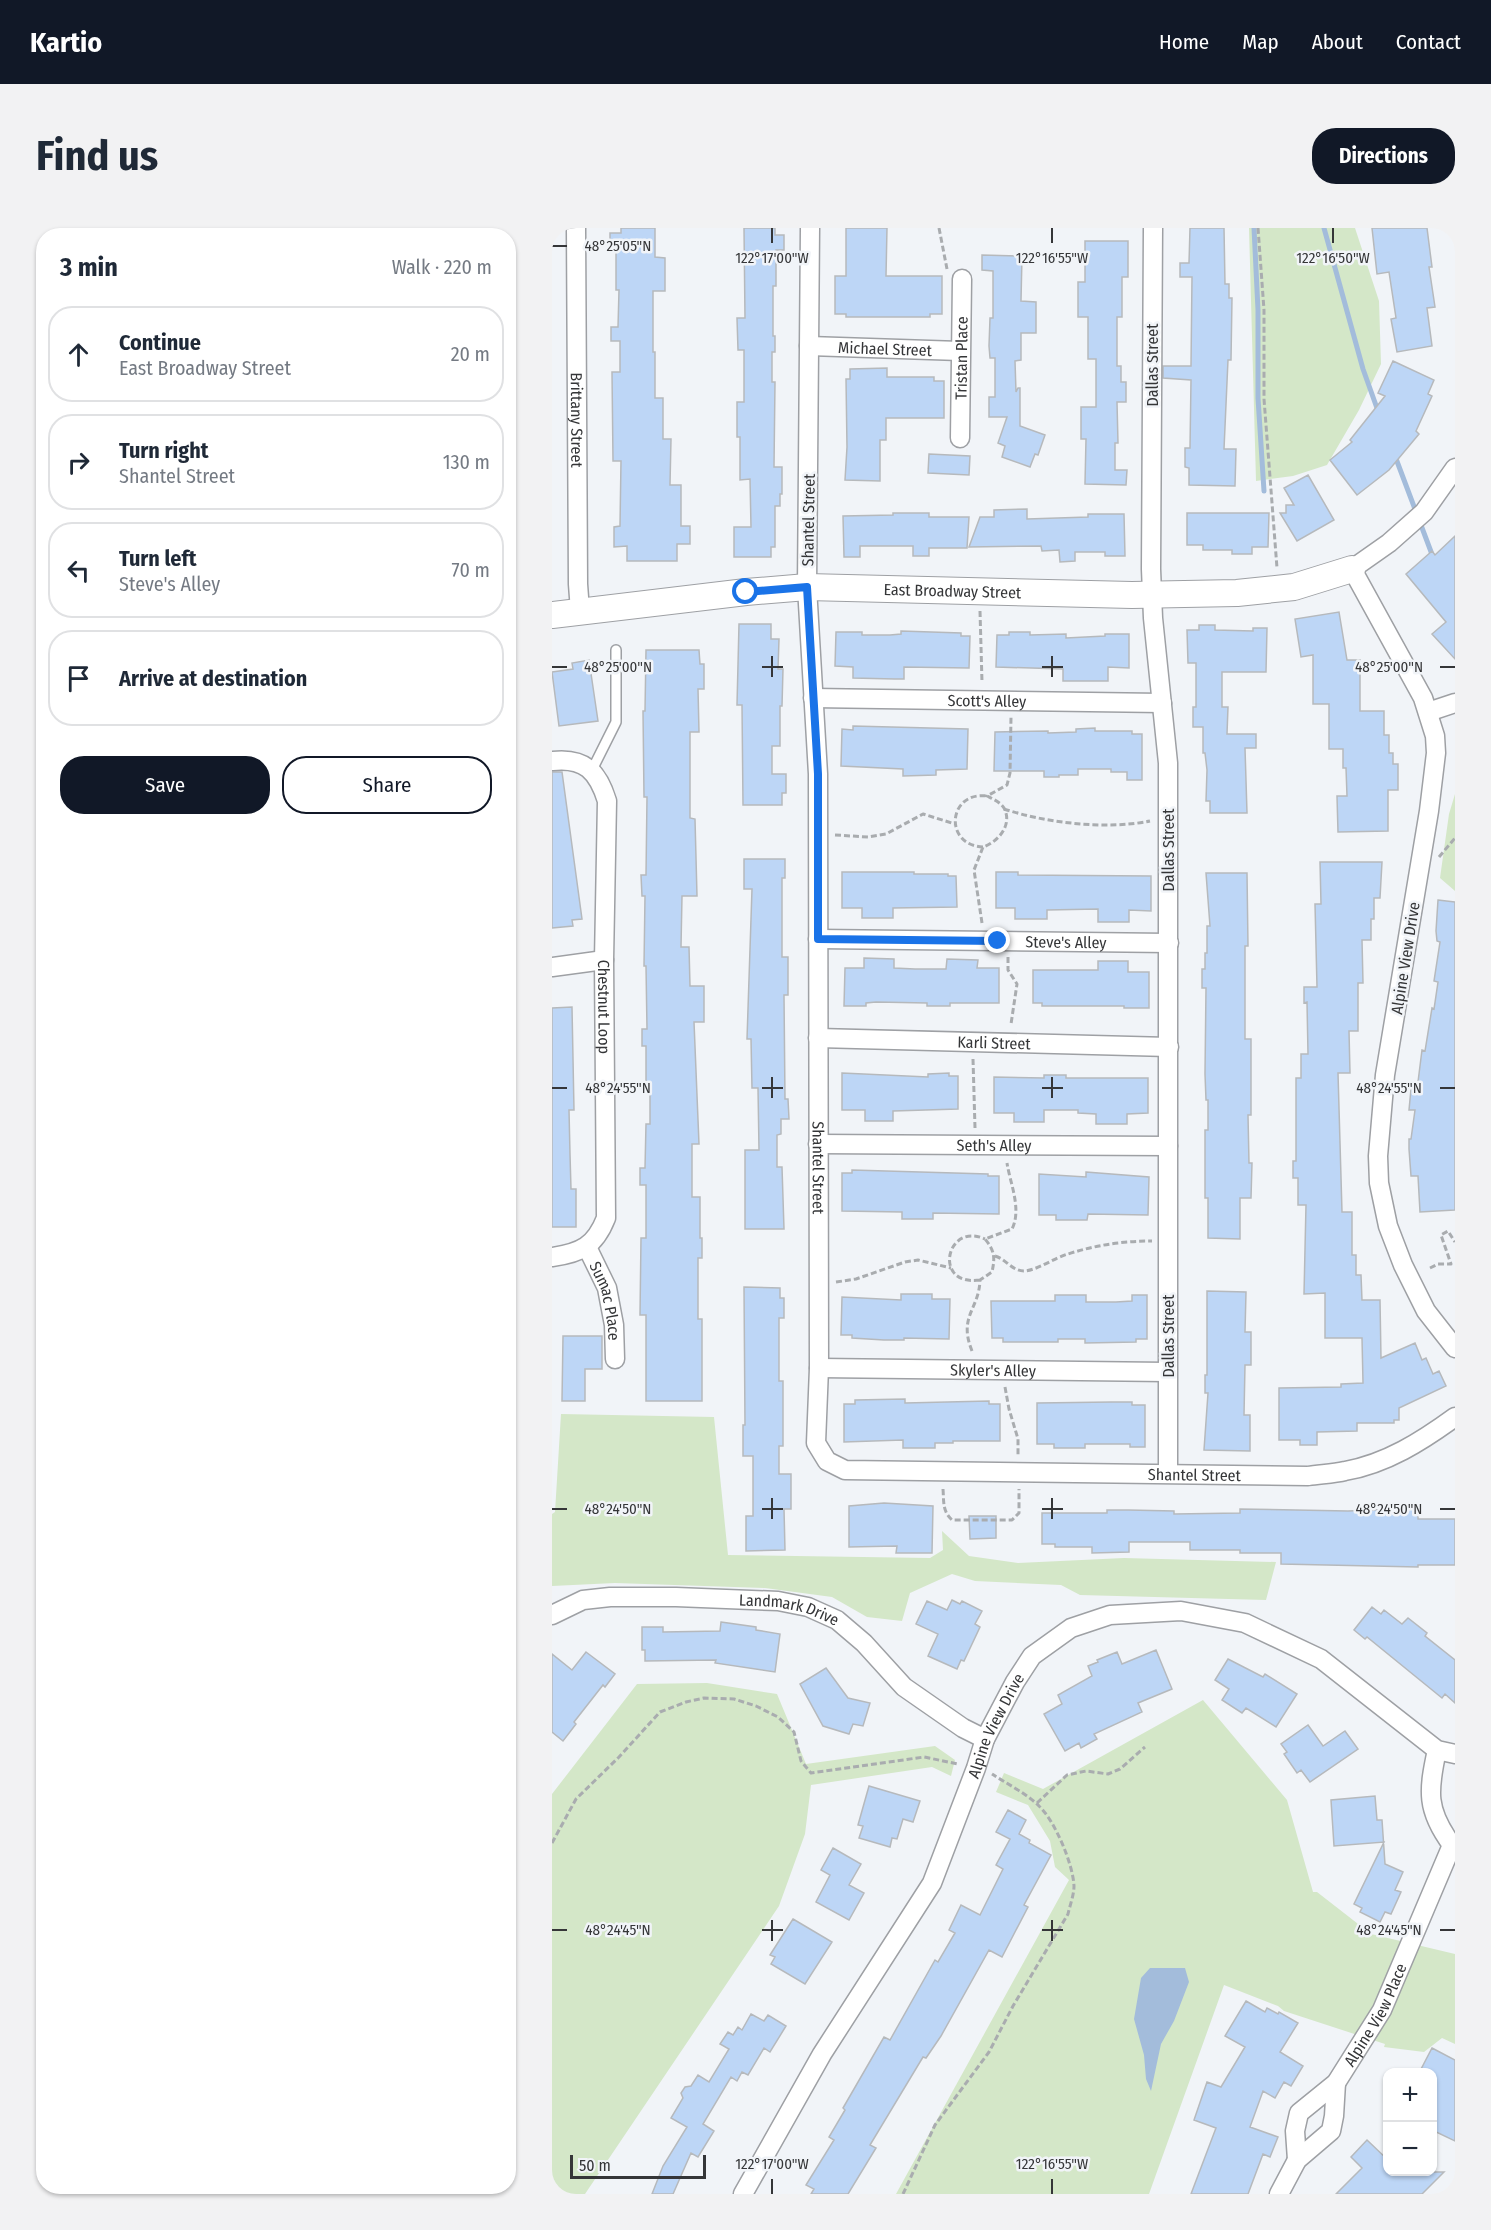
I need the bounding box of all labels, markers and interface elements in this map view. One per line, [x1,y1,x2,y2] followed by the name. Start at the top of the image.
[30,26,102,59] text: Kartio
[1159,29,1209,55] text: Home
[1242,29,1279,55] text: Map
[1312,29,1363,55] text: About
[1396,29,1461,55] text: Contact
[1312,128,1455,184] button: Directions
[36,131,158,181] text: Find us
[585,237,651,255] text: 48°25'05"N
[735,249,809,267] text: 122°17'00"W
[1016,249,1088,267] text: 122°16'55"W
[1296,249,1370,267] text: 122°16'50"W
[60,252,118,283] text: 3 min
[392,255,492,279] text: Walk · 220 m
[951,316,972,400] street label: Tristan Place
[1143,323,1162,406] street label: Dallas Street
[119,329,201,356] text: Continue
[62,338,95,371] icon: ahead
[838,338,933,360] street label: Michael Street
[451,342,490,366] text: 20 m
[119,356,291,380] text: East Broadway Street
[567,372,586,468] street label: Brittany Street
[119,437,208,464] text: Turn right
[62,446,95,479] icon: right
[443,450,490,474] text: 130 m
[119,464,235,488] text: Shantel Street
[798,473,819,567] street label: Shantel Street
[119,545,197,572] text: Turn left
[62,554,95,587] icon: left
[452,558,490,582] text: 70 m
[119,572,220,596] text: Steve's Alley
[732,578,758,604] route start
[883,580,1022,602] street label: East Broadway Street
[584,658,652,676] text: 48°25'00"N
[1355,658,1423,676] text: 48°25'00"N
[62,662,95,695] icon: arrive
[119,665,307,692] text: Arrive at destination
[948,691,1027,711] street label: Scott's Alley
[60,756,270,814] button: Save
[282,756,492,814] button: Share
[1159,808,1178,891] street label: Dallas Street
[1387,900,1424,1016] street label: Alpine View Drive
[984,927,1010,953] route end
[1025,932,1107,952] street label: Steve's Alley
[594,960,614,1054] street label: Chestnut Loop
[957,1033,1032,1053] street label: Karli Street
[585,1079,651,1097] text: 48°24'55"N
[1356,1079,1422,1097] text: 48°24'55"N
[809,1121,828,1215] street label: Shantel Street
[957,1136,1032,1155] street label: Seth's Alley
[586,1258,623,1341] street label: Sumac Place
[1159,1294,1178,1377] street label: Dallas Street
[950,1361,1037,1381] street label: Skyler's Alley
[1148,1465,1242,1485] street label: Shantel Street
[585,1500,651,1518] text: 48°24'50"N
[1356,1500,1422,1518] text: 48°24'50"N
[739,1590,842,1630] street label: Landmark Drive
[964,1670,1028,1781] street label: Alpine View Drive
[585,1921,651,1939] text: 48°24'45"N
[1356,1921,1422,1939] text: 48°24'45"N
[1340,1961,1411,2070] street label: Alpine View Place
[1383,2068,1437,2176] map controls
[1383,2068,1437,2122] button: +
[1383,2122,1437,2176] button: −
[570,2152,706,2180] scale bar
[735,2155,809,2173] text: 122°17'00"W
[1016,2155,1088,2173] text: 122°16'55"W
[579,2156,611,2175] text: 50 m

